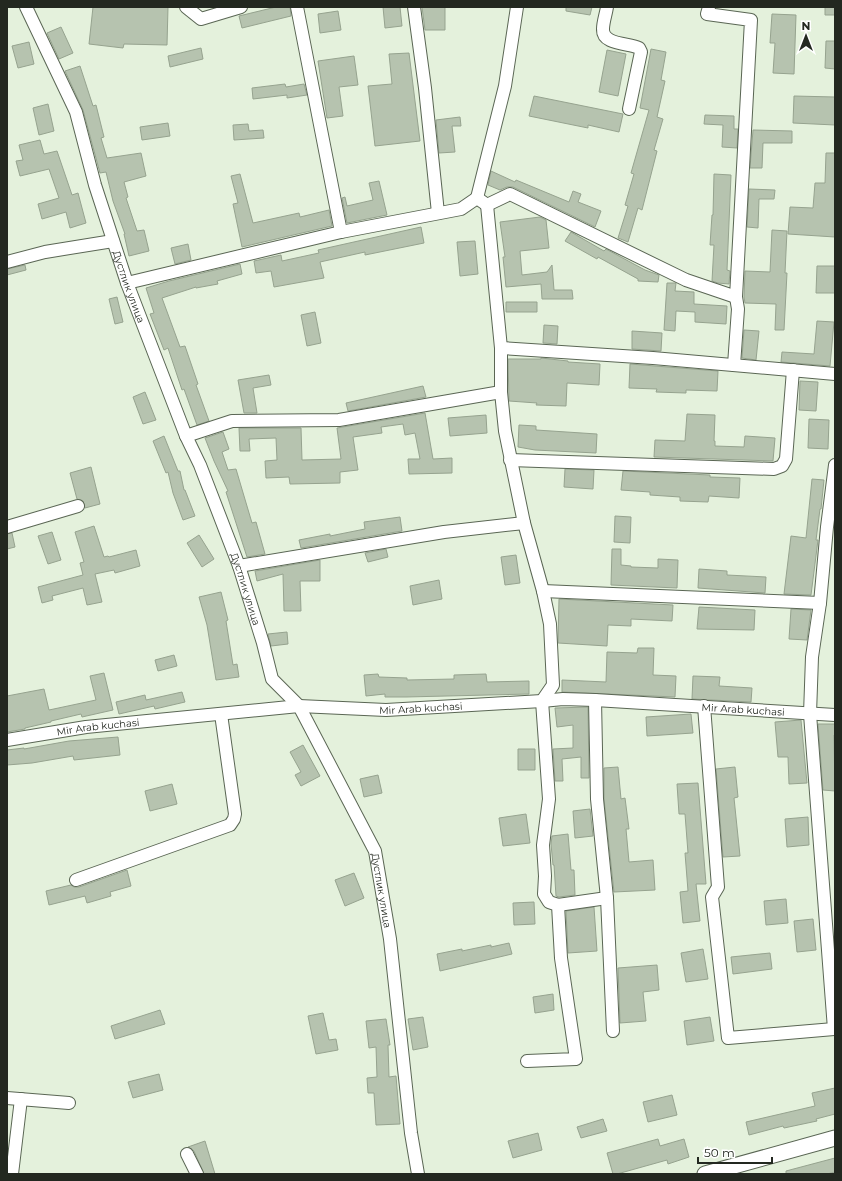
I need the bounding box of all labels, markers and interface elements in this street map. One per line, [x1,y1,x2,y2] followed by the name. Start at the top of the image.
[786,16,826,56] north arrow
[802,19,810,33] text: N
[110,249,148,325] street label: Дустлик улица
[227,551,263,627] street label: Дустлик улица
[379,700,463,717] street label: Mir Arab kuchasi
[701,701,785,719] street label: Mir Arab kuchasi
[56,716,140,739] street label: Mir Arab kuchasi
[368,852,394,929] street label: Дустлик улица
[698,1139,772,1165] scale bar
[704,1145,735,1160] text: 50 m

